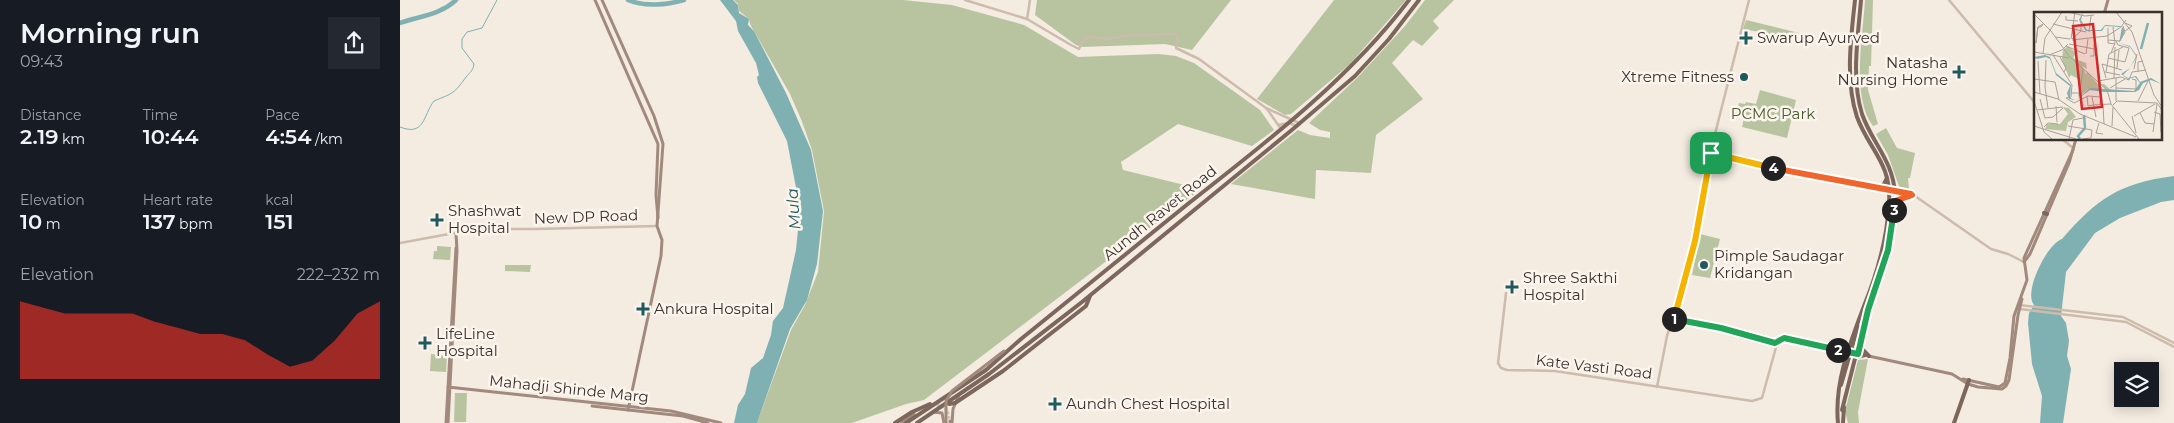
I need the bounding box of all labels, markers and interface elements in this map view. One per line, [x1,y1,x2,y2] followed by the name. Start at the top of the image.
[2034,12,2162,140] inset map
[20,16,200,50] text: Morning run
[328,17,380,69] button: share
[1757,28,1880,47] place label: Swarup Ayurved
[1739,31,1753,45] marker: Swarup Ayurved
[20,52,63,71] text: 09:43
[1837,53,1948,89] place label: Natasha Nursing Home
[1952,65,1966,79] marker: Natasha Nursing Home
[1621,67,1734,86] place label: Xtreme Fitness
[1738,71,1750,83] marker: Xtreme Fitness
[1731,104,1815,123] park label: PCMC Park
[20,106,82,124] text: Distance
[143,106,178,124] text: Time
[265,106,300,124] text: Pace
[20,124,58,149] text: 2.19
[143,124,198,149] text: 10:44
[265,124,311,149] text: 4:54
[58,130,85,148] text: km
[311,130,343,148] text: /km
[1690,132,1732,174] pin
[1697,139,1725,167] icon: arrive
[1760,156,1786,180] pin: 4
[1769,159,1778,177] text: 4
[1099,161,1220,264] street label: Aundh Ravet Road
[783,188,804,230] water label: Mula
[20,191,85,209] text: Elevation
[143,191,213,209] text: Heart rate
[265,191,293,209] text: kcal
[1882,198,1906,222] pin: 3
[448,201,521,237] place label: Shashwat Hospital
[1890,201,1899,219] text: 3
[533,205,639,228] street label: New DP Road
[20,209,42,234] text: 10
[143,209,175,234] text: 137
[265,209,294,234] text: 151
[430,213,444,227] marker: Shashwat Hospital
[42,215,61,233] text: m
[175,215,213,233] text: bpm
[1714,246,1844,282] place label: Pimple Saudagar Kridangan
[1698,259,1710,271] marker: Pimple Saudagar Kridangan
[20,265,94,284] text: Elevation
[297,265,380,284] text: 222–232 m
[1523,268,1618,304] place label: Shree Sakthi Hospital
[1505,280,1519,294] marker: Shree Sakthi Hospital
[654,299,774,318] place label: Ankura Hospital
[636,302,650,316] marker: Ankura Hospital
[1662,306,1686,332] pin: 1
[1672,310,1677,328] text: 1
[436,324,498,360] place label: LifeLine Hospital
[418,336,432,350] marker: LifeLine Hospital
[1826,338,1850,362] pin: 2
[1834,341,1843,359] text: 2
[1535,350,1653,383] street label: Kate Vasti Road
[2114,362,2159,407] map controls
[2114,362,2159,407] button: layers
[488,371,650,406] street label: Mahadji Shinde Marg
[1066,394,1230,413] place label: Aundh Chest Hospital
[1048,397,1062,411] marker: Aundh Chest Hospital

